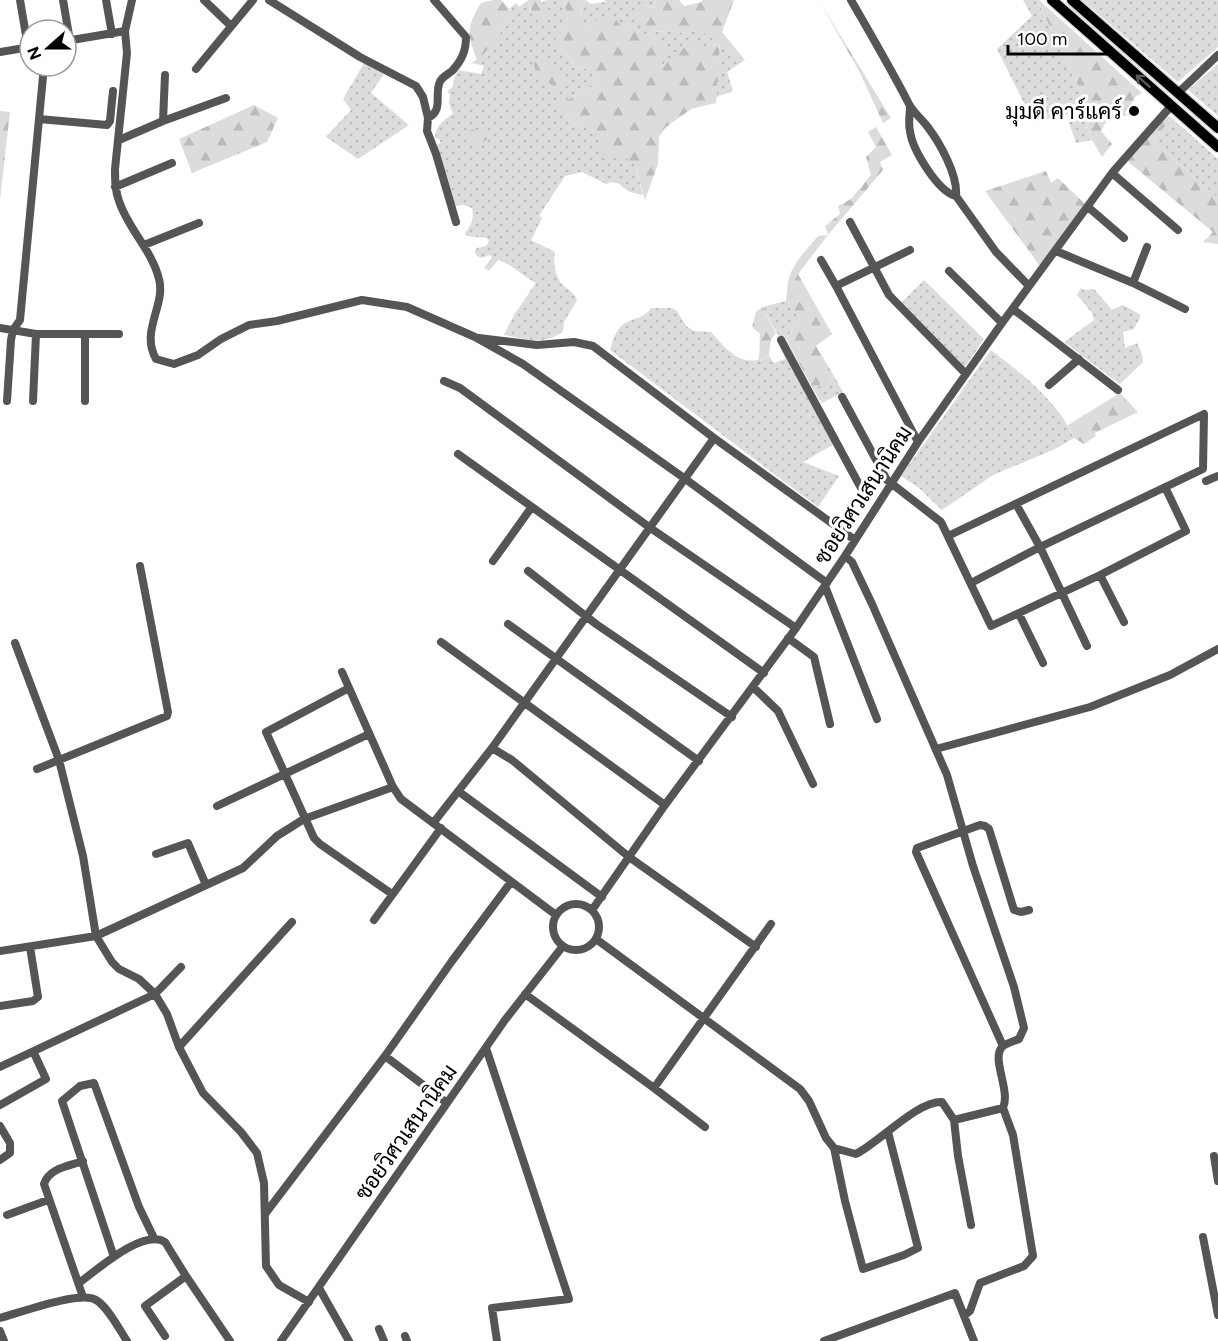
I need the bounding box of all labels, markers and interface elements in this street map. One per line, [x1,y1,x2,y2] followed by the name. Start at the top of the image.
[18,18,78,78] north arrow
[1008,18,1106,56] scale bar
[1017,28,1067,50] text: 100 m
[23,44,46,62] text: N
[1136,74,1151,88] one-way arrow
[1005,97,1122,127] place label: มุมดี คาร์แคร์
[1127,104,1141,118] marker: มุมดี คาร์แคร์
[808,421,918,569] street label: ซอยวิศวเสนานิคม
[349,1059,463,1205] street label: ซอยวิศวเสนานิคม

